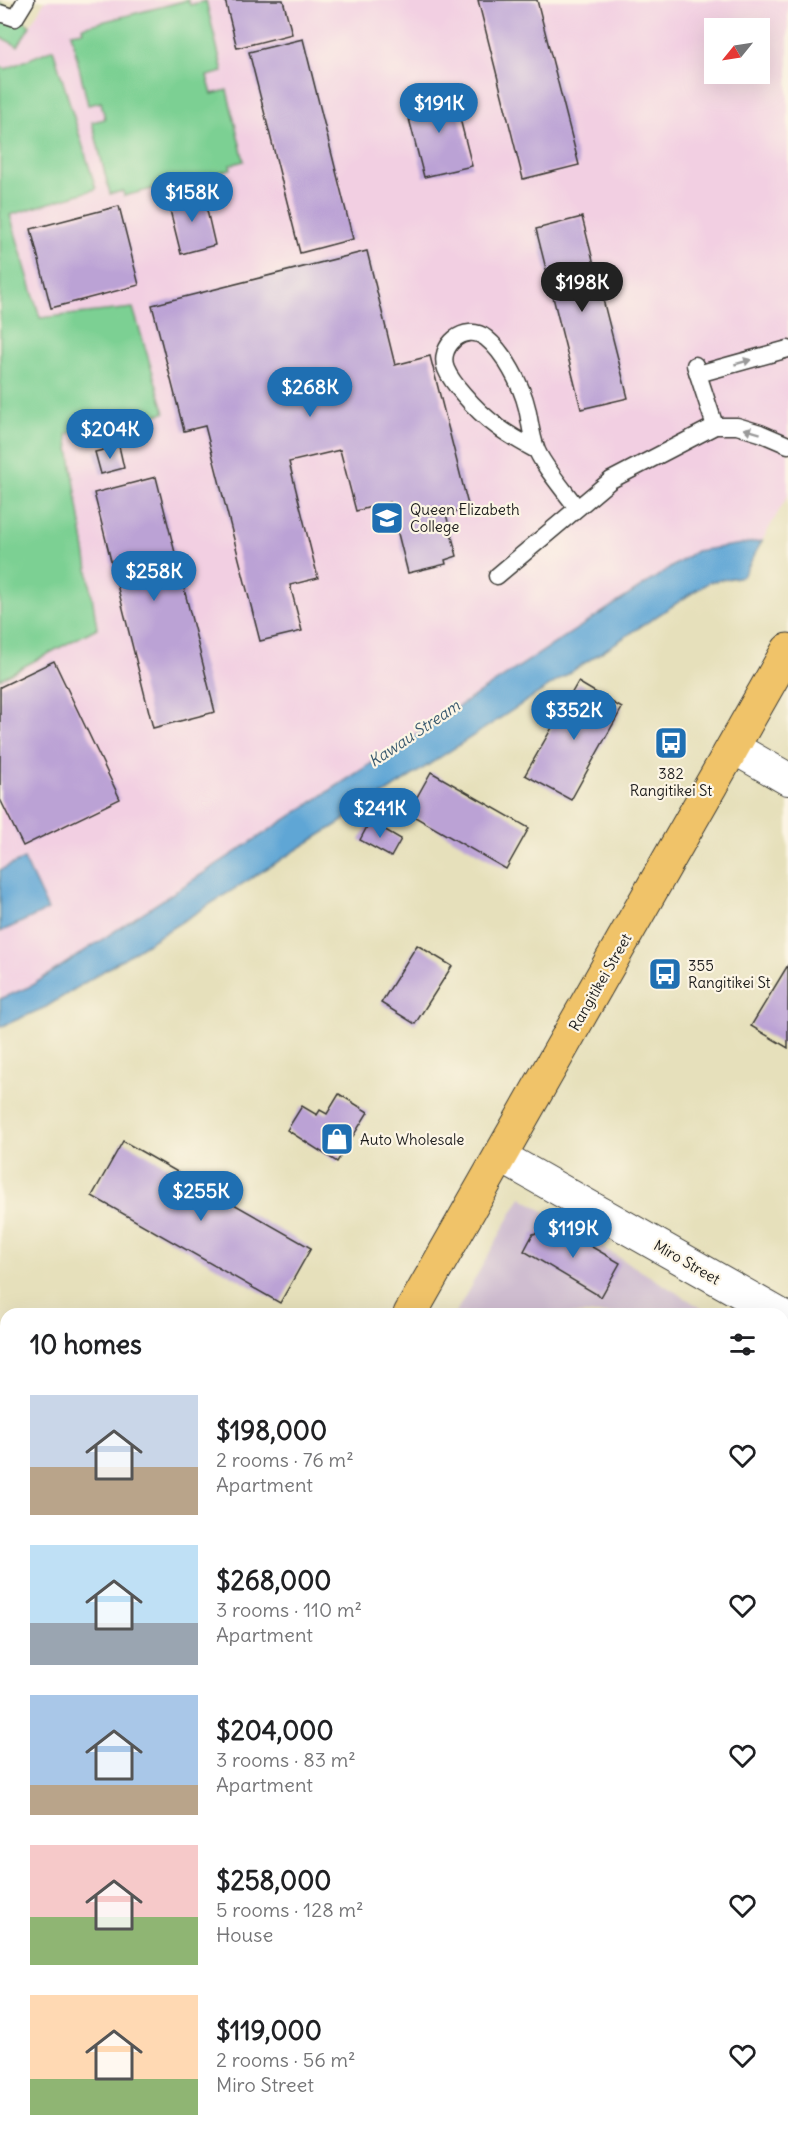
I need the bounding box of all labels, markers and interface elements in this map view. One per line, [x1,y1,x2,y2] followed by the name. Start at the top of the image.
[704,18,770,84] north arrow
[704,18,770,84] map controls
[397,83,481,134] pin: $191K
[414,90,464,115] text: $191K
[150,172,234,223] pin: $158K
[165,179,219,204] text: $158K
[540,262,624,313] pin: $198K
[555,269,609,294] text: $198K
[734,356,752,366] one-way arrow
[268,367,352,418] pin: $268K
[281,374,339,399] text: $268K
[68,409,152,460] pin: $204K
[80,416,140,441] text: $204K
[743,426,761,435] one-way arrow
[369,500,405,536] school or university icon: Queen Elizabeth College
[410,500,520,536] place label: Queen Elizabeth College
[112,551,196,602] pin: $258K
[125,558,183,583] text: $258K
[532,690,616,741] pin: $352K
[365,695,464,771] water label: Kawau Stream
[545,697,603,722] text: $352K
[653,725,689,761] bus stop icon: 382 Rangitikei St
[630,764,712,800] place label: 382 Rangitikei St
[338,788,422,839] pin: $241K
[353,795,407,820] text: $241K
[564,930,636,1034] street label: Rangitikei Street
[647,956,683,992] bus stop icon: 355 Rangitikei St
[688,956,771,992] place label: 355 Rangitikei St
[319,1121,355,1157] shop icon: Auto Wholesale
[360,1130,464,1149] place label: Auto Wholesale
[159,1171,243,1222] pin: $255K
[172,1178,230,1203] text: $255K
[531,1208,615,1259] pin: $119K
[548,1215,598,1240] text: $119K
[650,1235,724,1289] street label: Miro Street
[30,1328,142,1361] text: 10 homes
[726,1328,759,1361] icon: filters
[216,1414,327,1447] text: $198,000
[78,1419,150,1491] icon: home
[726,1439,759,1472] icon: heart
[216,1447,354,1472] text: 2 rooms · 76 m²
[216,1472,313,1497] text: Apartment
[216,1564,331,1597] text: $268,000
[78,1569,150,1641] icon: home
[726,1589,759,1622] icon: heart
[216,1597,362,1622] text: 3 rooms · 110 m²
[216,1622,313,1647] text: Apartment
[216,1714,334,1747] text: $204,000
[78,1719,150,1791] icon: home
[726,1739,759,1772] icon: heart
[216,1747,356,1772] text: 3 rooms · 83 m²
[216,1772,313,1797] text: Apartment
[216,1864,331,1897] text: $258,000
[78,1869,150,1941] icon: home
[726,1889,759,1922] icon: heart
[216,1897,364,1922] text: 5 rooms · 128 m²
[216,1922,273,1947] text: House
[216,2014,322,2047] text: $119,000
[78,2019,150,2091] icon: home
[726,2039,759,2072] icon: heart
[216,2047,356,2072] text: 2 rooms · 56 m²
[216,2072,314,2097] text: Miro Street

